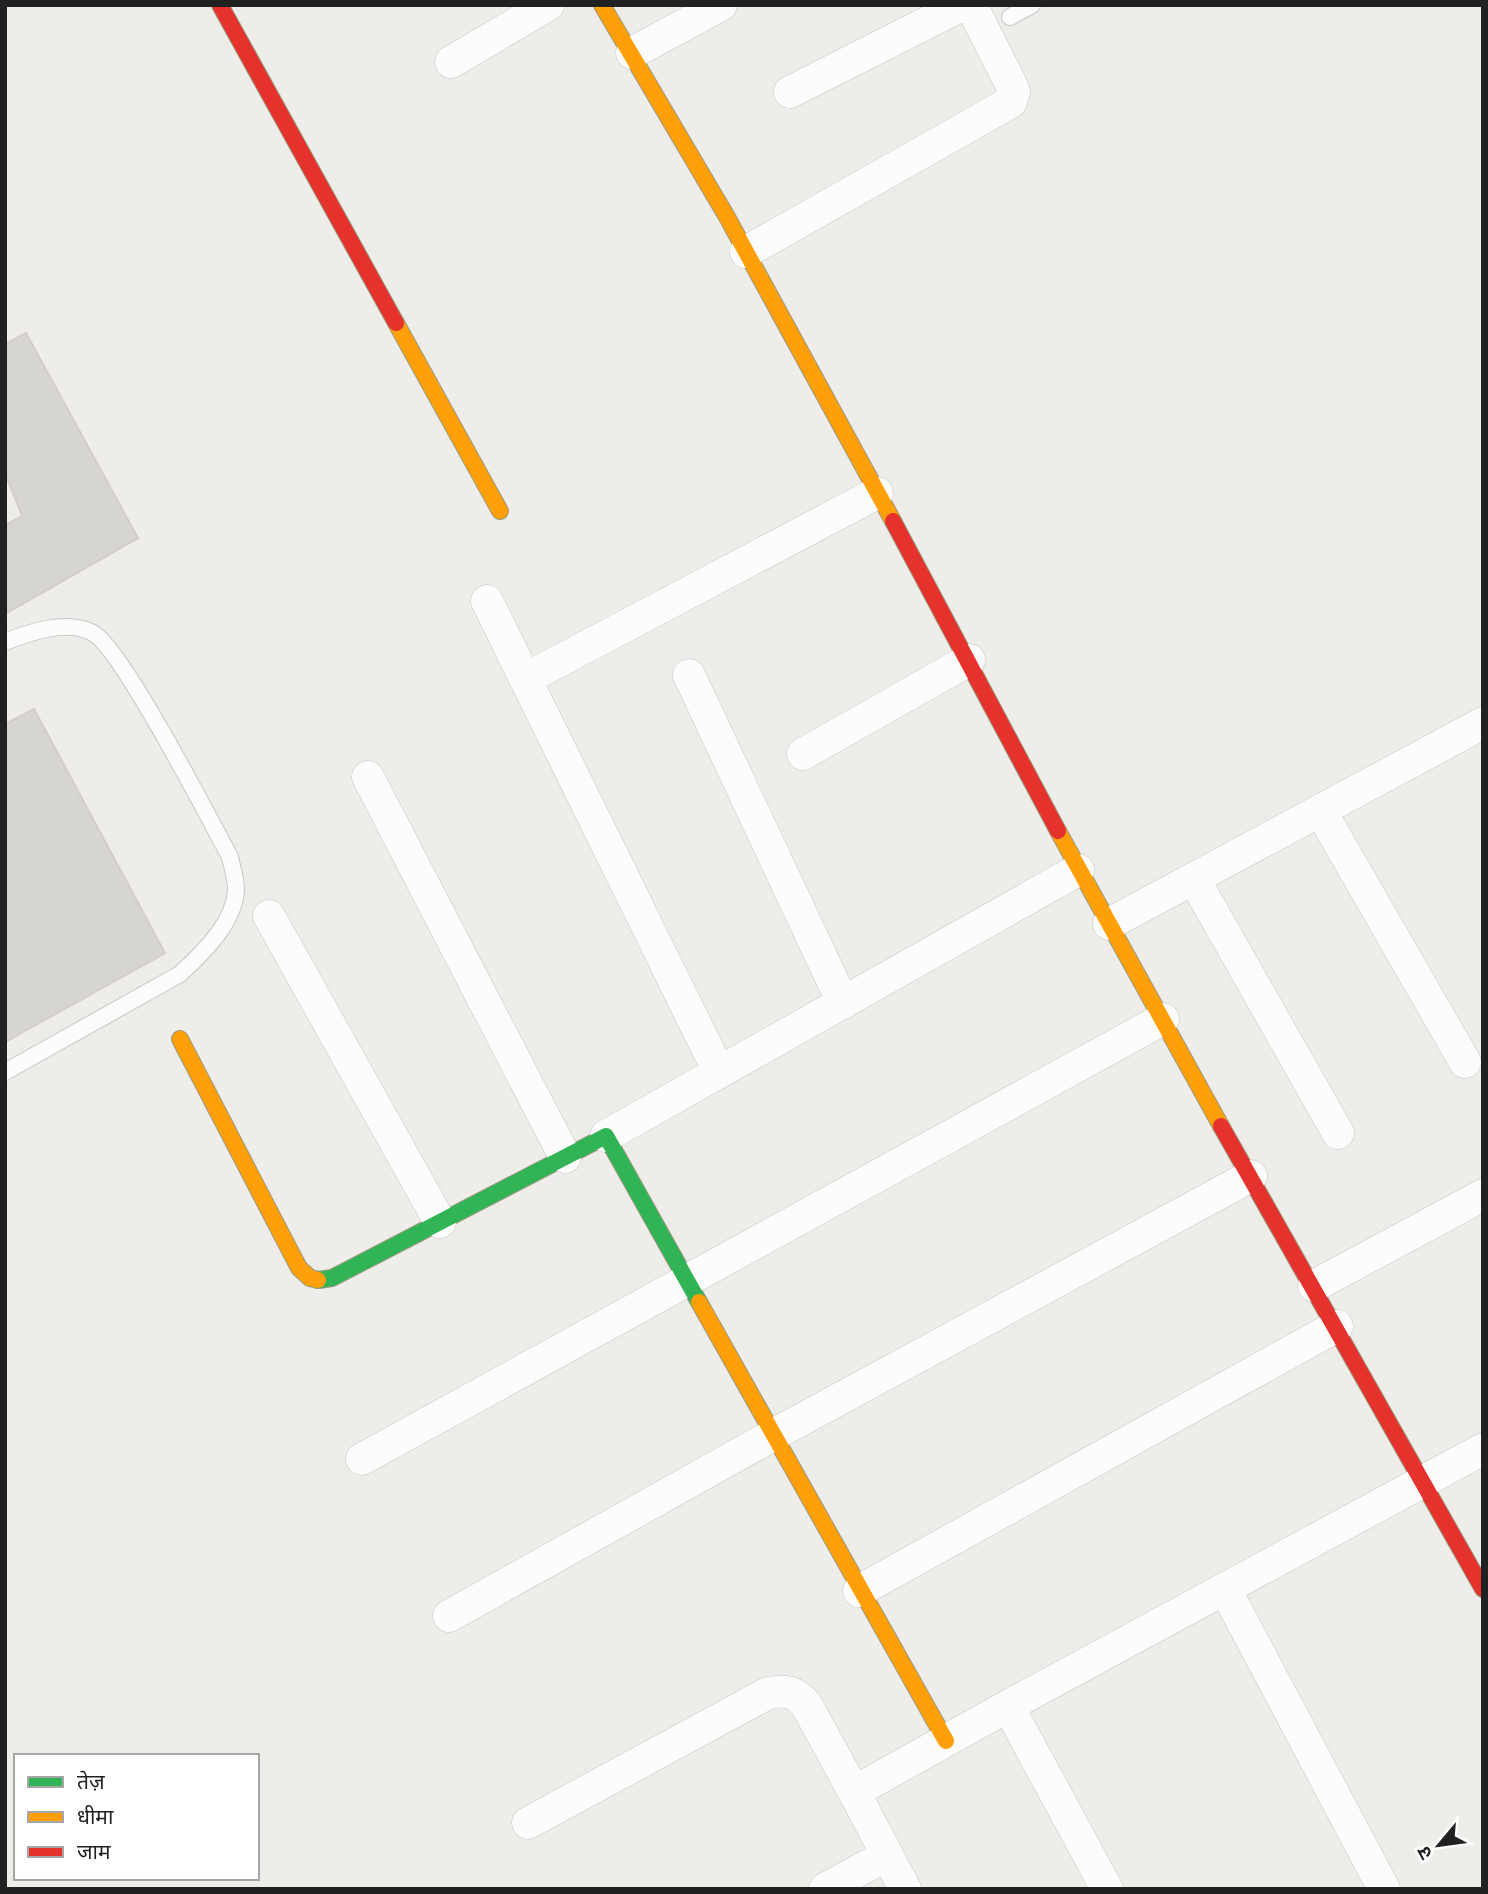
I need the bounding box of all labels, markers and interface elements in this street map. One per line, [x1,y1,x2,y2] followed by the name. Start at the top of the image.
[14,1754,259,1880] legend
[77,1768,105,1795] text: तेज़
[77,1803,114,1830] text: धीमा
[1404,1810,1474,1880] north arrow
[77,1838,111,1865] text: जाम
[1411,1842,1437,1864] text: उ

